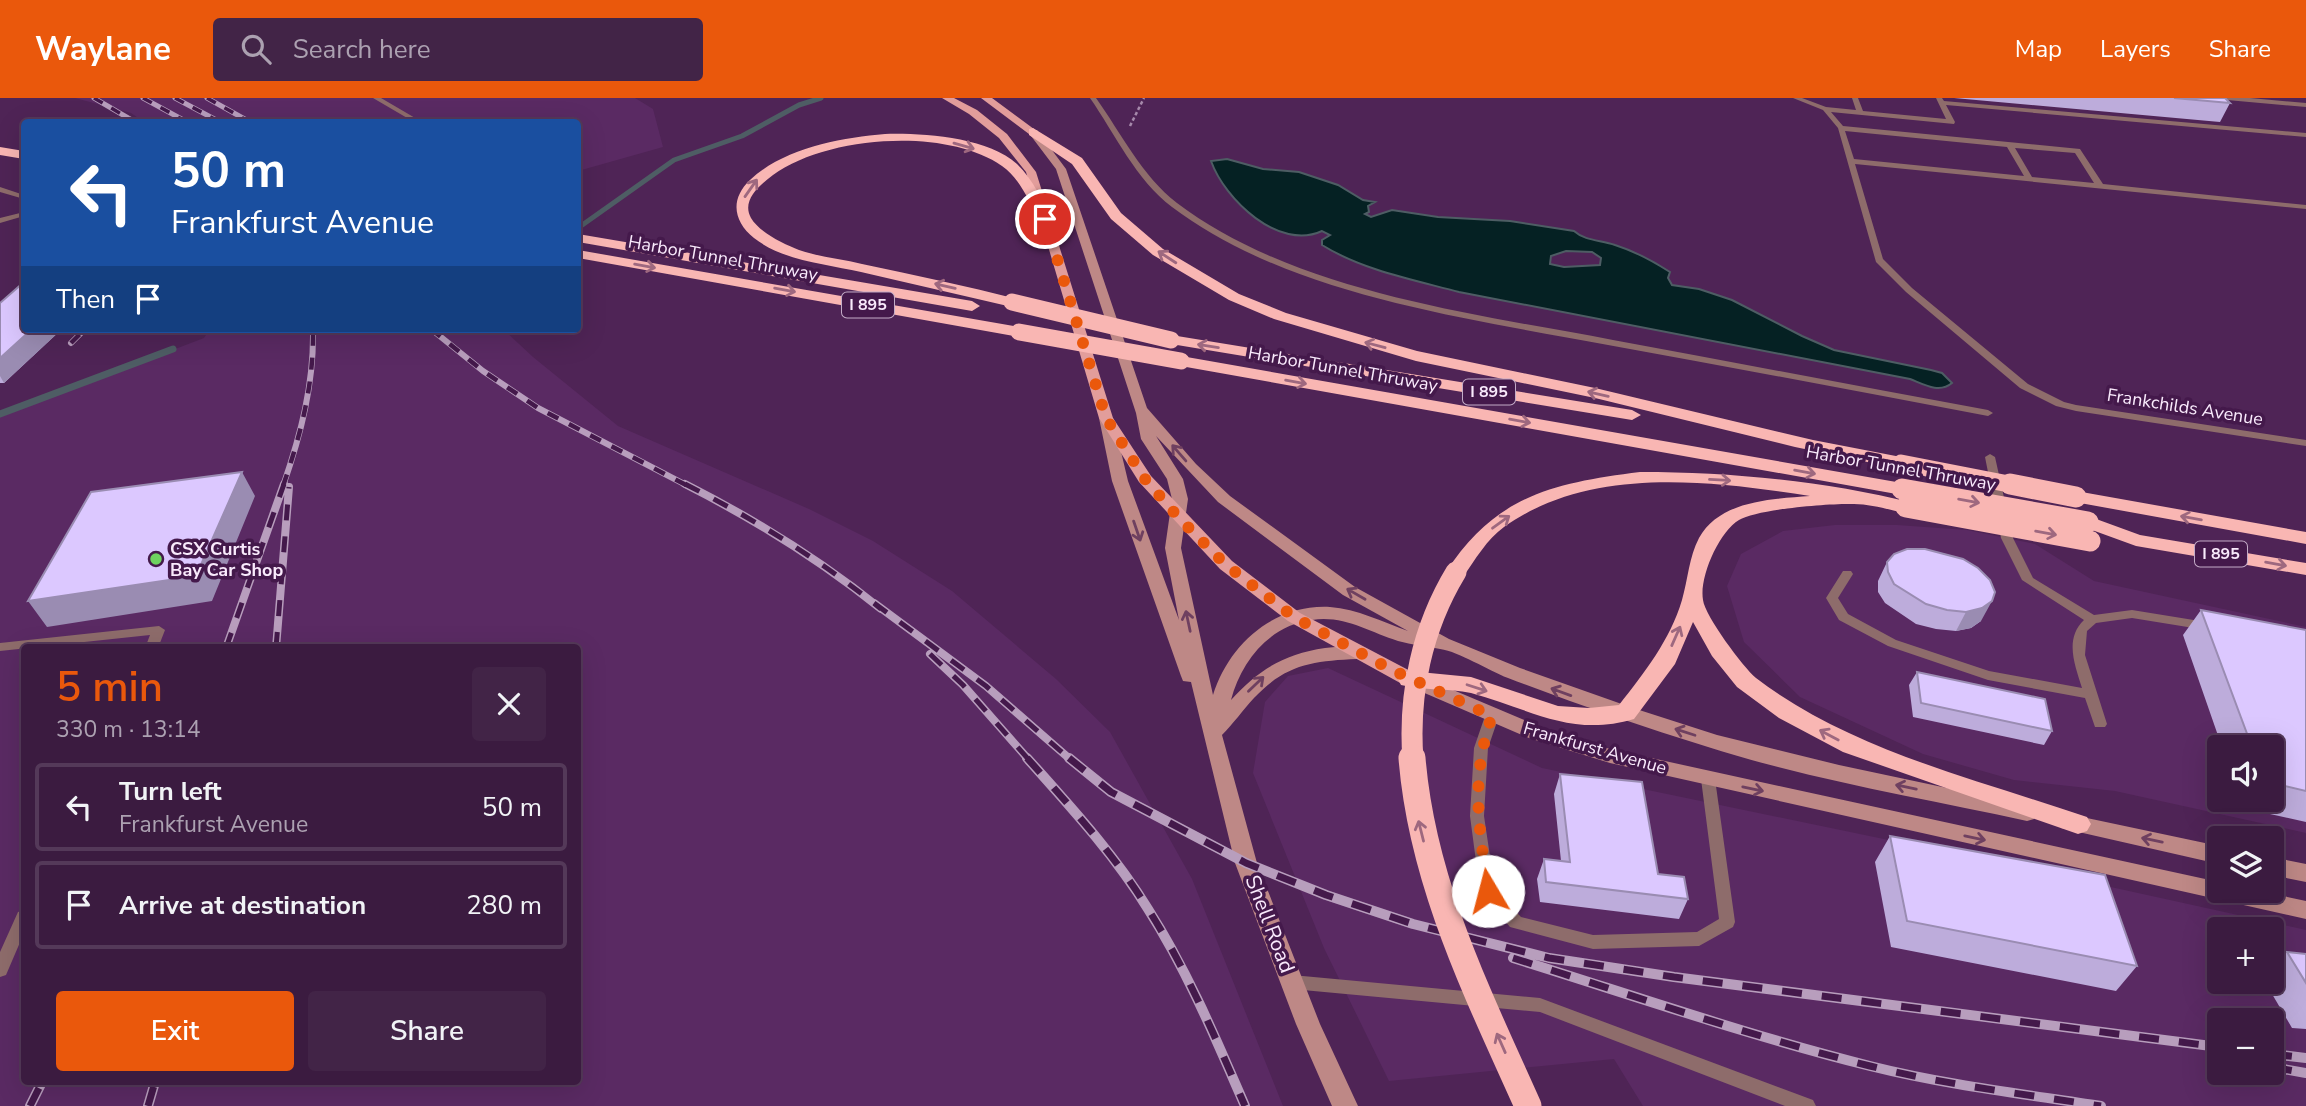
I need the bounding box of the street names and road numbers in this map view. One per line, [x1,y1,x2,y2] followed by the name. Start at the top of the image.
[626,230,820,287] street label: Harbor Tunnel Thruway
[842,293,894,318] road number: I 895
[1246,341,1440,398] street label: Harbor Tunnel Thruway
[1463,380,1515,404] road number: I 895
[2105,383,2265,431] street label: Frankchilds Avenue
[1804,440,1998,497] street label: Harbor Tunnel Thruway
[2195,542,2247,566] road number: I 895
[1521,716,1669,780] street label: Frankfurst Avenue
[1239,871,1301,977] street label: Shell Road

